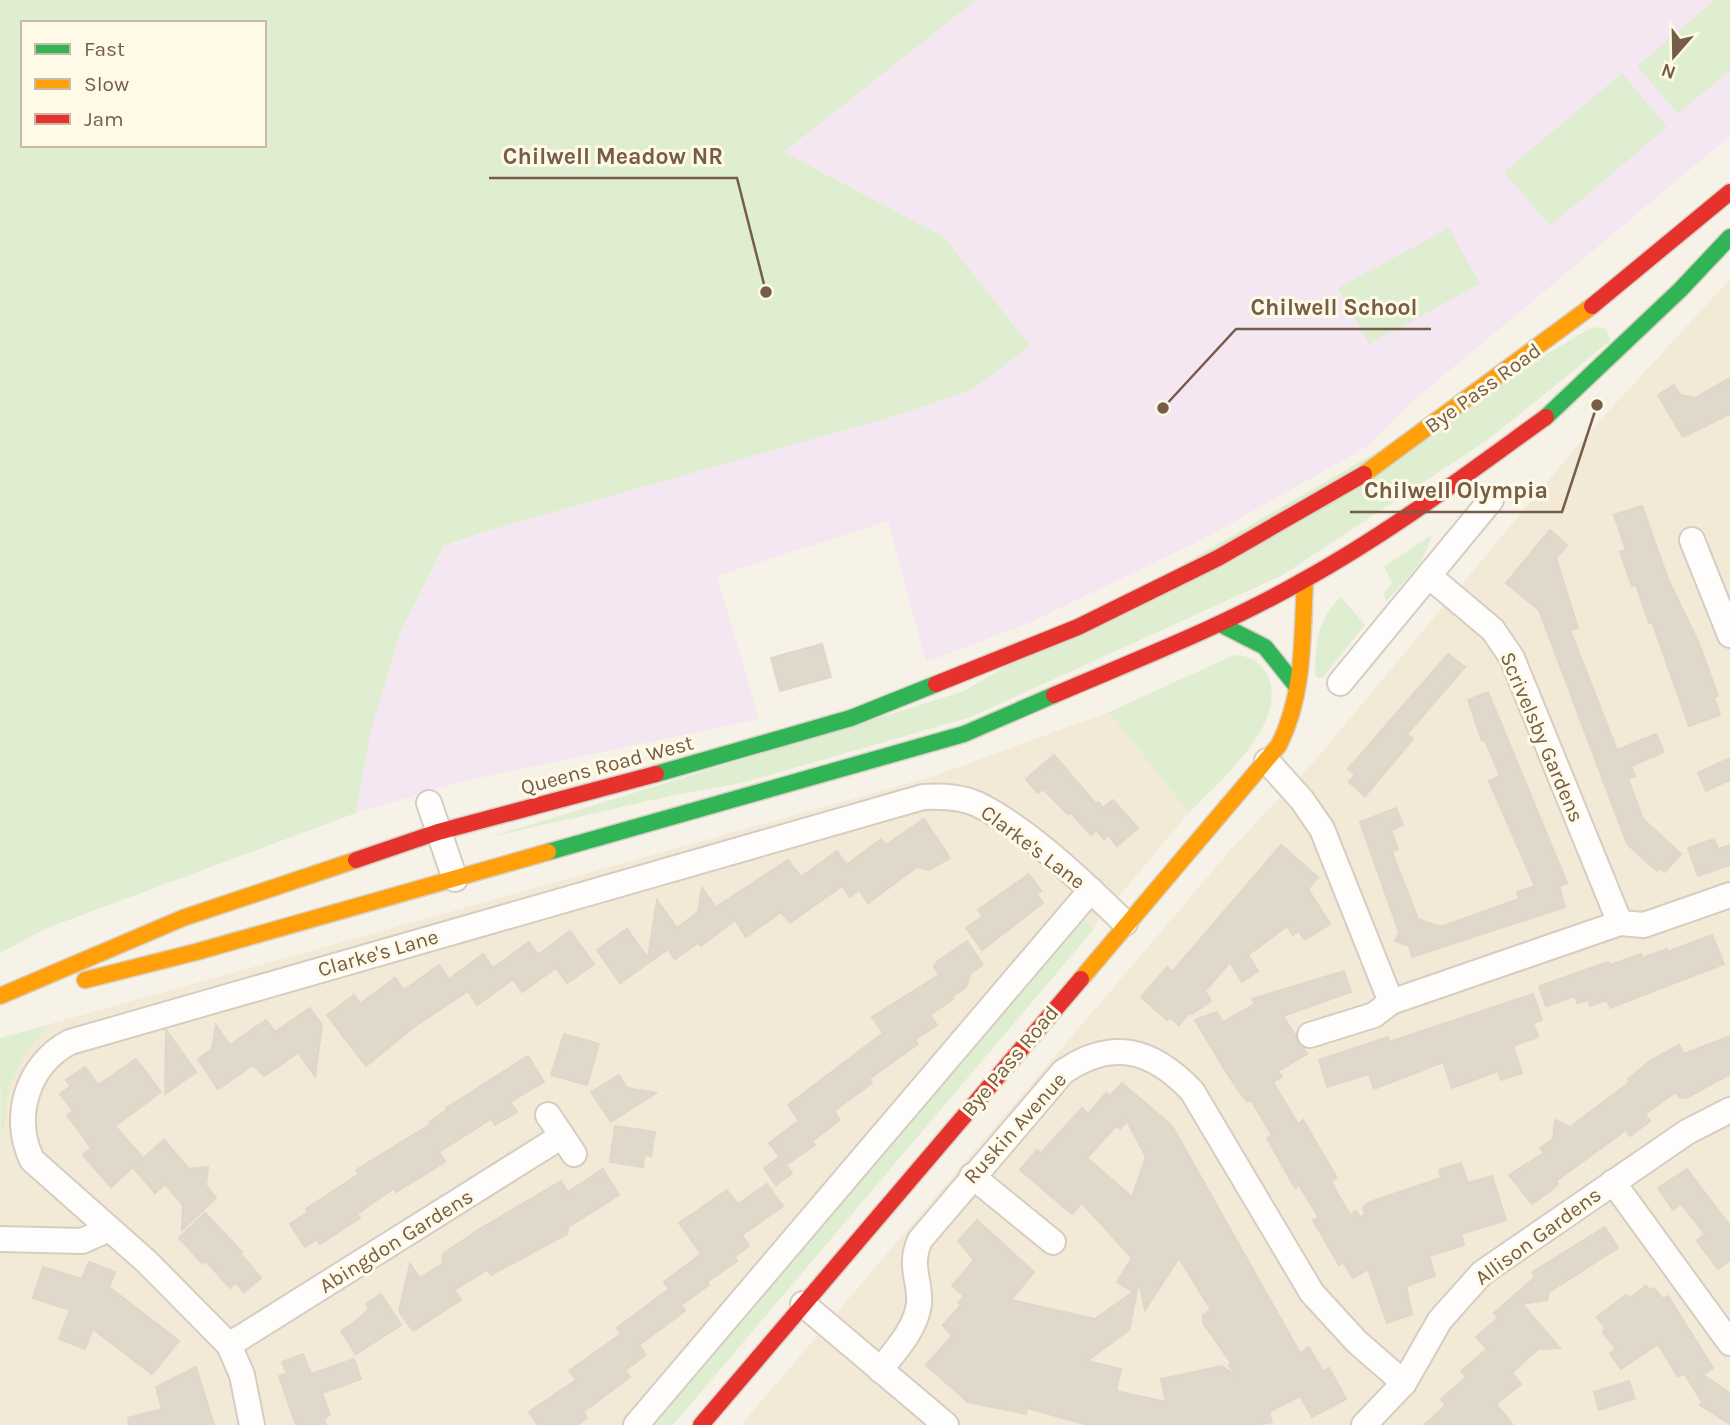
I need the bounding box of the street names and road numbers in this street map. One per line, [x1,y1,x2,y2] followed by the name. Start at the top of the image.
[1420,338,1546,438] street label: Bye Pass Road
[1495,648,1589,826] street label: Scrivelsby Gardens
[518,730,696,800] street label: Queens Road West
[976,800,1090,894] street label: Clarke's Lane
[315,924,441,982] street label: Clarke's Lane
[957,1001,1063,1121] street label: Bye Pass Road
[959,1067,1071,1189] street label: Ruskin Avenue
[1470,1182,1606,1290] street label: Allison Gardens
[315,1184,477,1298] street label: Abingdon Gardens

